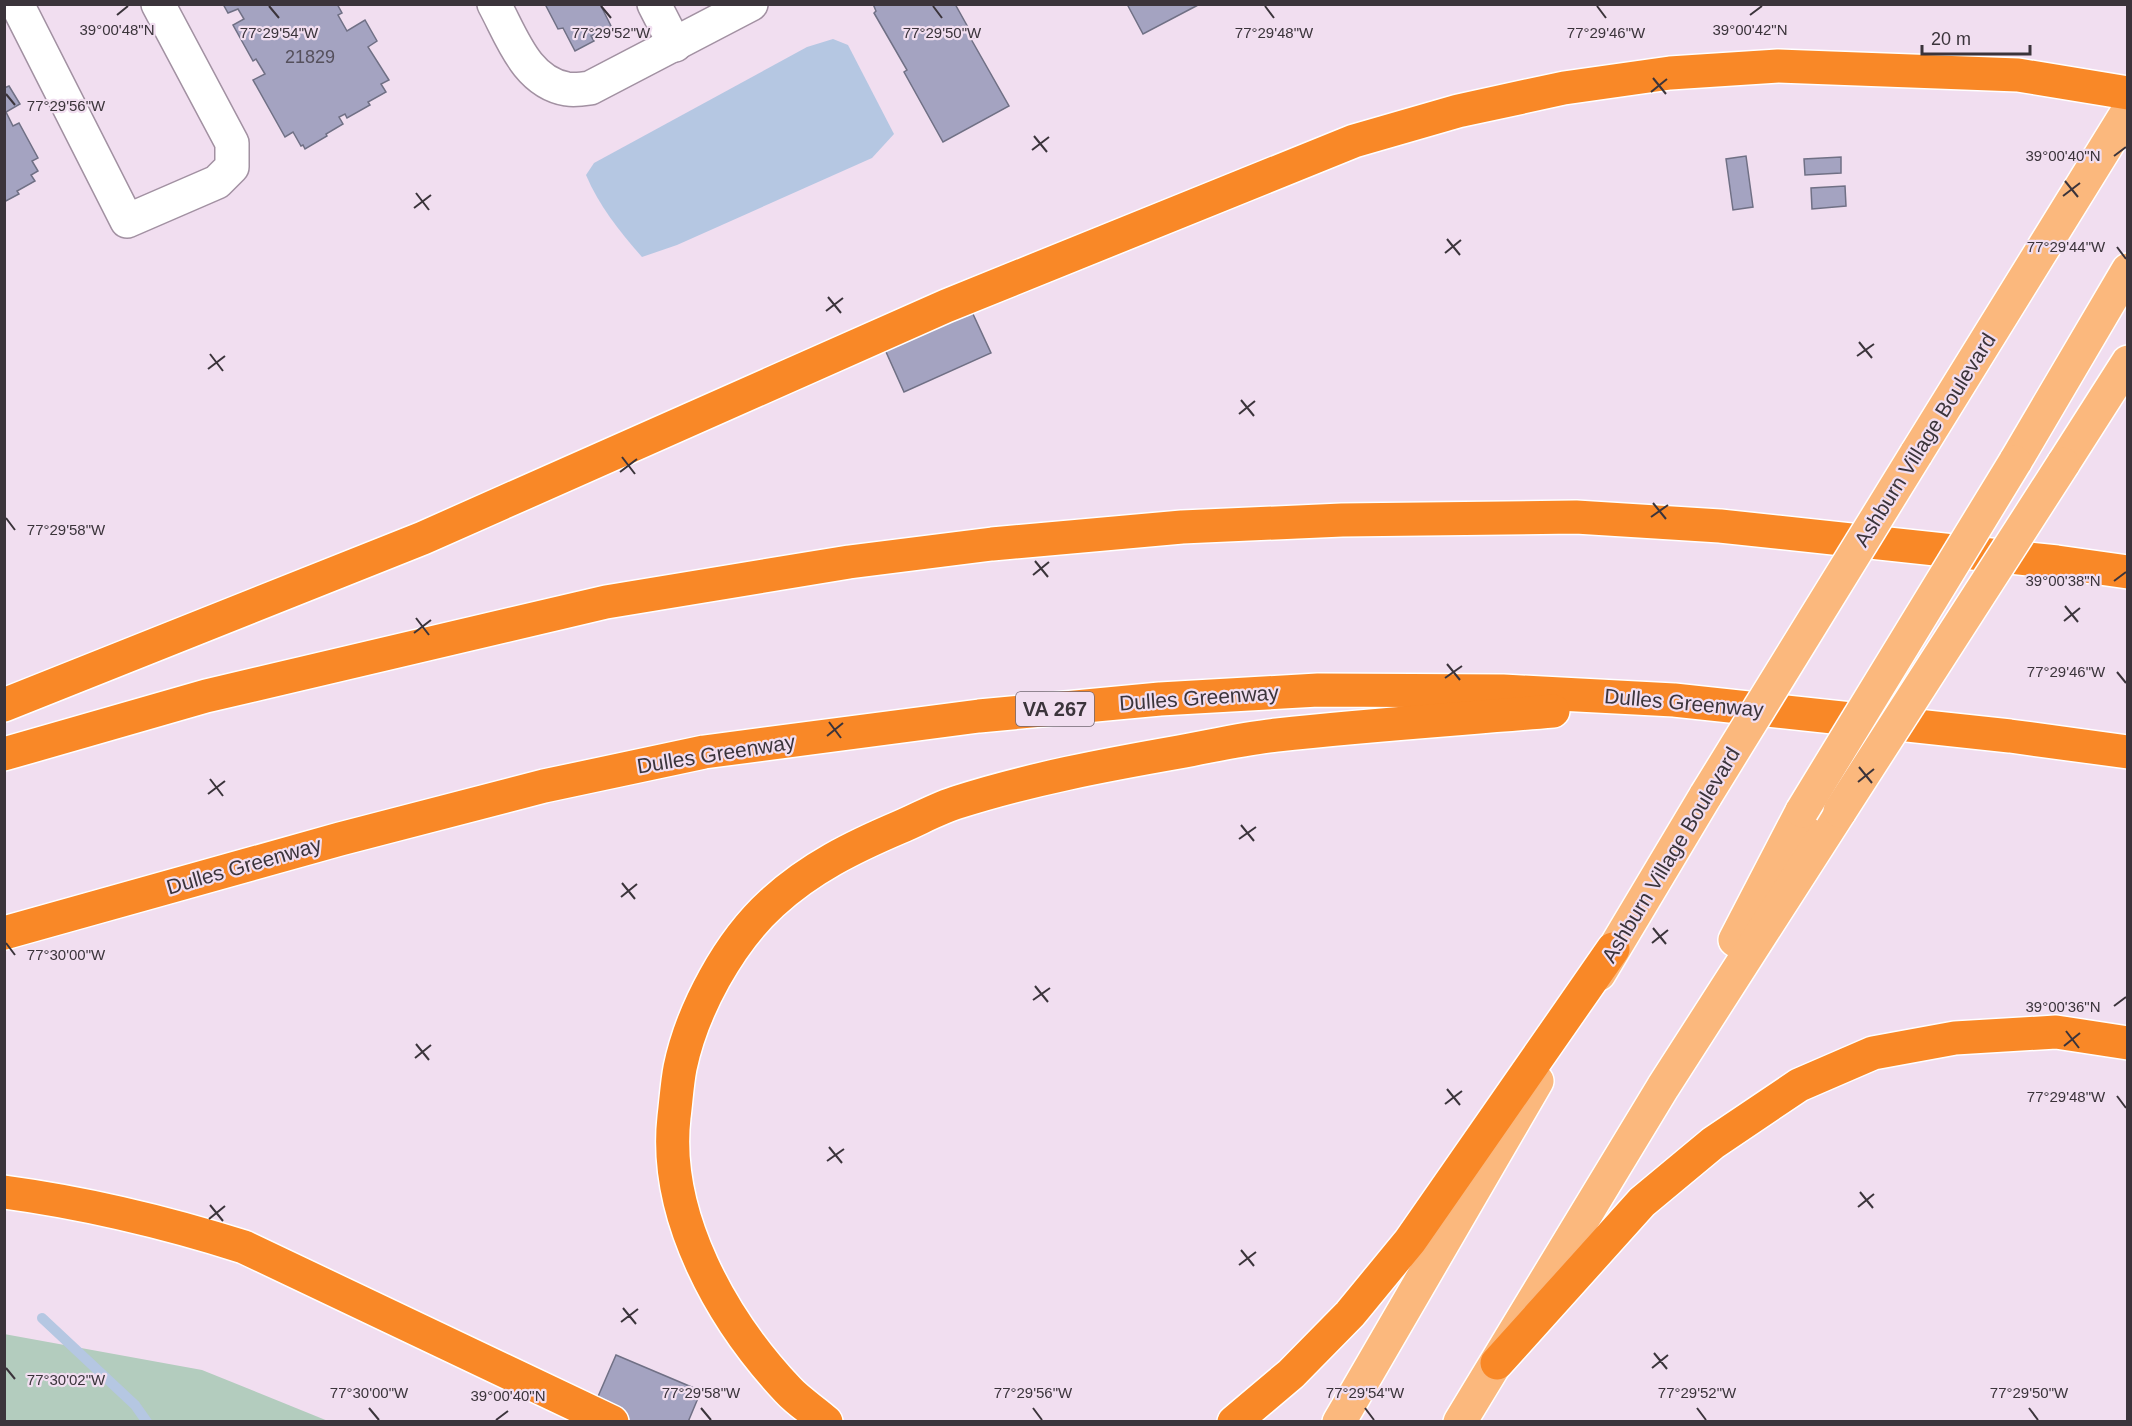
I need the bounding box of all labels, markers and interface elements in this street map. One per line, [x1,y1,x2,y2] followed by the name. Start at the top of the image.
[1922,18,2030,56] scale bar
[79,21,155,38] text: 39°00'48"N
[1712,21,1788,38] text: 39°00'42"N
[240,24,319,41] text: 77°29'54"W
[572,24,651,41] text: 77°29'52"W
[903,24,982,41] text: 77°29'50"W
[1235,24,1314,41] text: 77°29'48"W
[1567,24,1646,41] text: 77°29'46"W
[1931,29,1971,49] text: 20 m
[285,47,335,67] house number: 21829
[27,97,106,114] text: 77°29'56"W
[2025,147,2101,164] text: 39°00'40"N
[2027,238,2106,255] text: 77°29'44"W
[1849,329,2000,551] street label: Ashburn Village Boulevard
[27,521,106,538] text: 77°29'58"W
[2025,572,2101,589] text: 39°00'38"N
[2027,663,2106,680] text: 77°29'46"W
[1118,680,1280,715] street label: Dulles Greenway
[1603,684,1765,721] street label: Dulles Greenway
[1016,692,1094,726] road number: VA 267
[635,730,797,777] street label: Dulles Greenway
[1597,743,1744,967] street label: Ashburn Village Boulevard
[164,832,324,899] street label: Dulles Greenway
[27,946,106,963] text: 77°30'00"W
[2025,998,2101,1015] text: 39°00'36"N
[2027,1088,2106,1105] text: 77°29'48"W
[27,1371,106,1388] text: 77°30'02"W
[330,1384,409,1401] text: 77°30'00"W
[662,1384,741,1401] text: 77°29'58"W
[994,1384,1073,1401] text: 77°29'56"W
[1326,1384,1405,1401] text: 77°29'54"W
[1658,1384,1737,1401] text: 77°29'52"W
[1990,1384,2069,1401] text: 77°29'50"W
[470,1387,546,1404] text: 39°00'40"N

